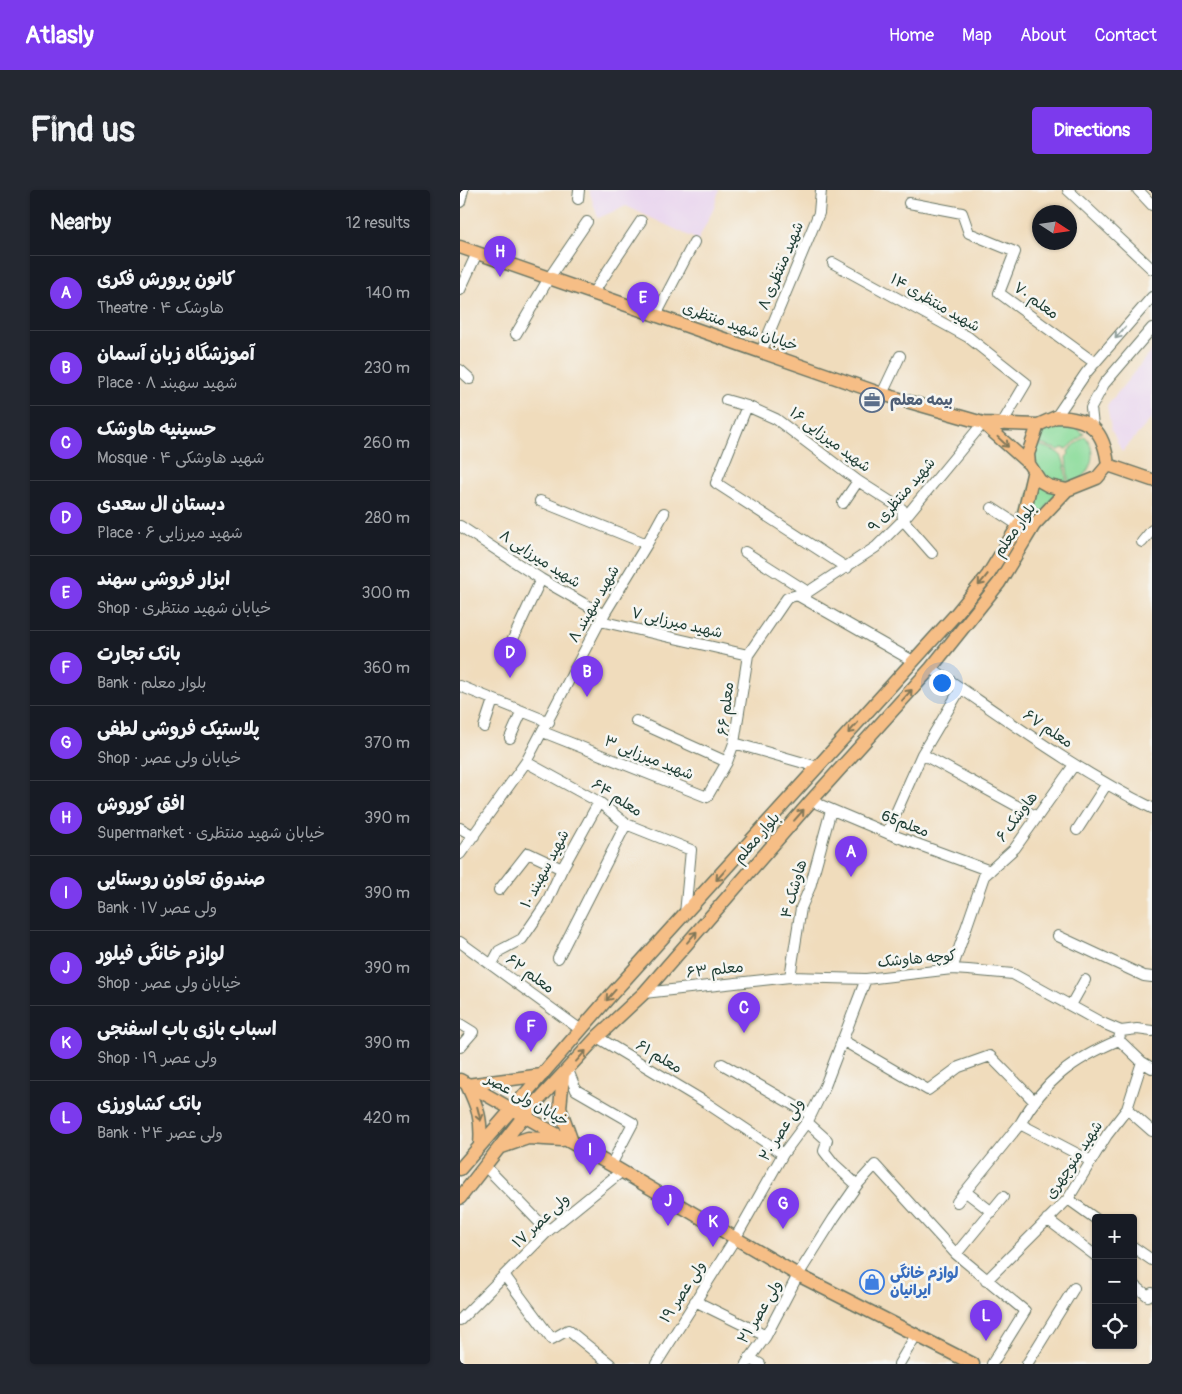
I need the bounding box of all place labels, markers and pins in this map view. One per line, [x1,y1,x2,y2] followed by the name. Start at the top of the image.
[484,236,516,277] pin: H
[627,282,659,323] pin: E
[859,387,885,413] office icon: بیمه معلم
[890,391,953,411] place label: بیمه معلم
[494,637,526,678] pin: D
[571,656,603,697] pin: B
[835,836,867,877] pin: A
[728,992,760,1033] pin: C
[515,1011,547,1052] pin: F
[574,1134,606,1175] pin: I
[652,1185,684,1226] pin: J
[767,1188,799,1229] pin: G
[697,1206,729,1247] pin: K
[890,1263,958,1300] place label: لوازم خانگی ایرانیان
[859,1269,885,1295] shop icon: لوازم خانگی ایرانیان
[970,1300,1002,1341] pin: L

